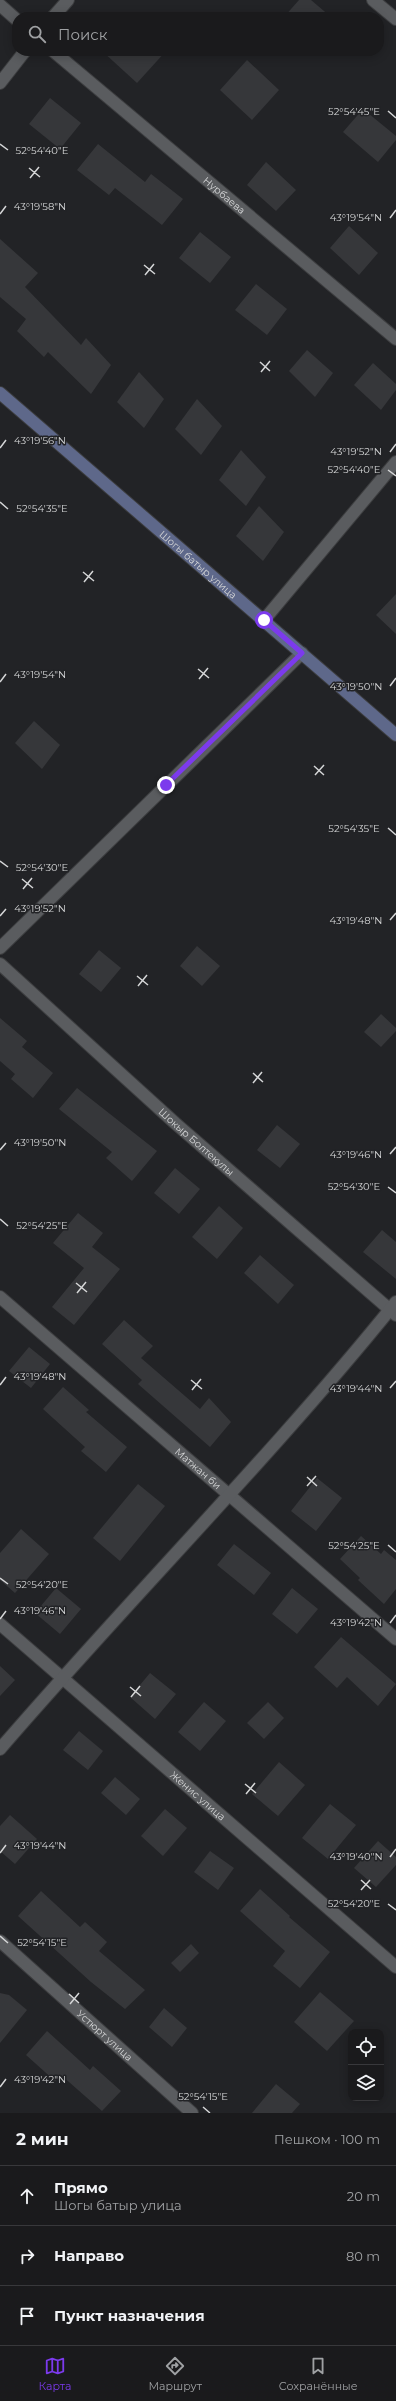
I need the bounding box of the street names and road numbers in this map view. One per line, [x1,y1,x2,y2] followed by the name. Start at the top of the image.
[201,174,248,216] street label: Нурбаева
[157,527,240,601] street label: Шогы батыр улица
[156,1105,237,1178] street label: Шокыр Болтекулы
[172,1445,224,1492] street label: Матжан би
[168,1768,228,1823] street label: Женис улица
[74,2007,136,2063] street label: Устюрт улица

